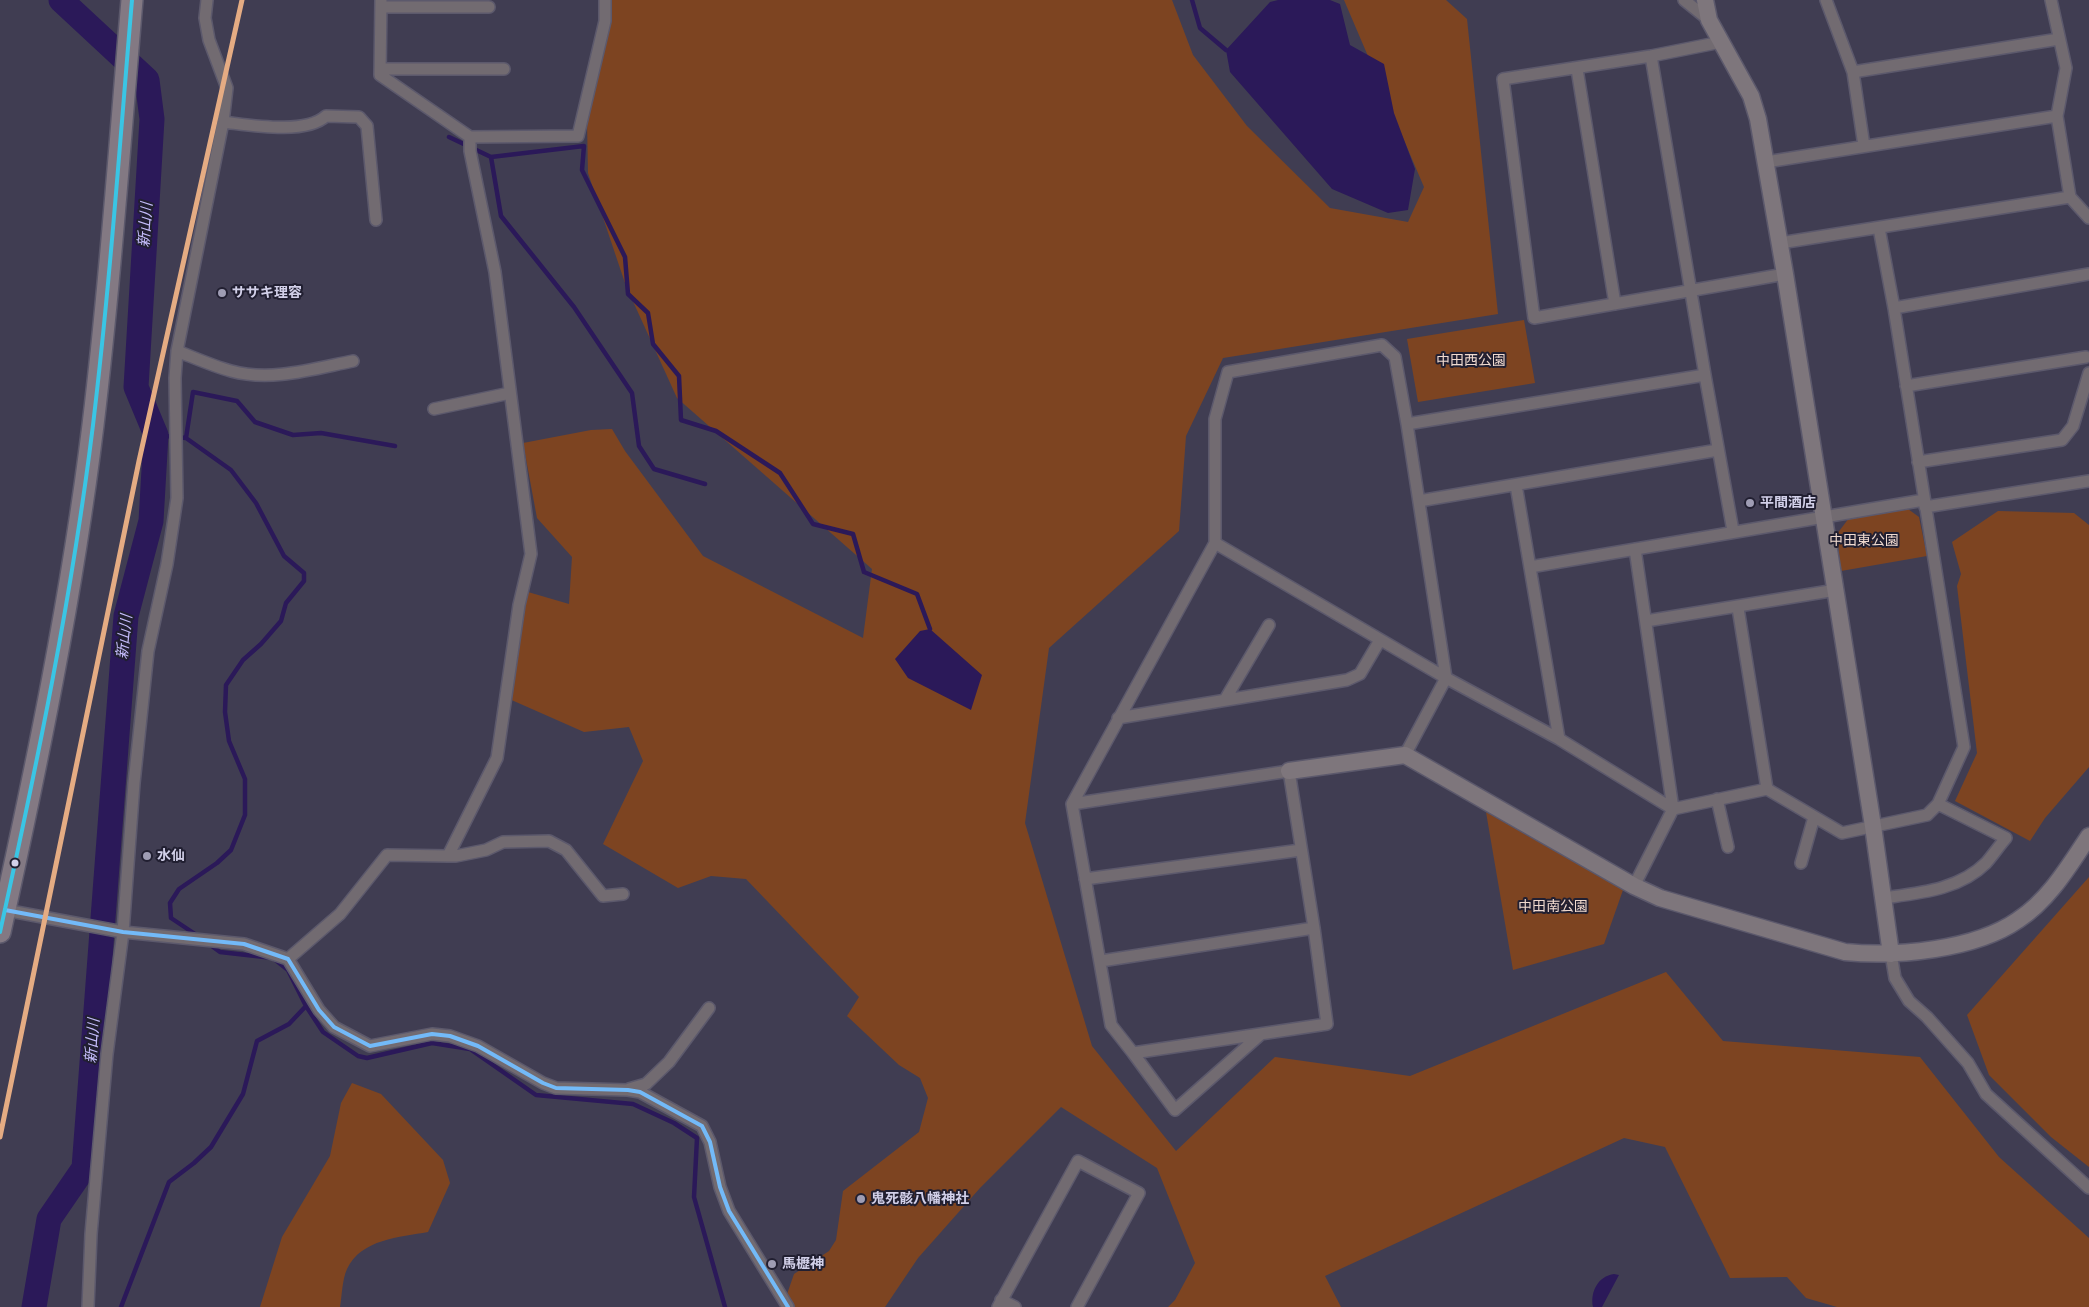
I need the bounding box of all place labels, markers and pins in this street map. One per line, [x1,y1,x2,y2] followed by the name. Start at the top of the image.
[232,285,302,301] place label: ササキ理容
[216,287,228,299] marker: ササキ理容
[1760,495,1816,511] place label: 平間酒店
[1744,497,1756,509] marker: 平間酒店
[157,848,185,864] place label: 水仙
[141,850,153,862] marker: 水仙
[10,858,20,868] unlabelled marker
[871,1191,969,1207] place label: 鬼死骸八幡神社
[855,1193,867,1205] marker: 鬼死骸八幡神社
[782,1256,824,1272] place label: 馬櫪神
[766,1258,778,1270] marker: 馬櫪神

